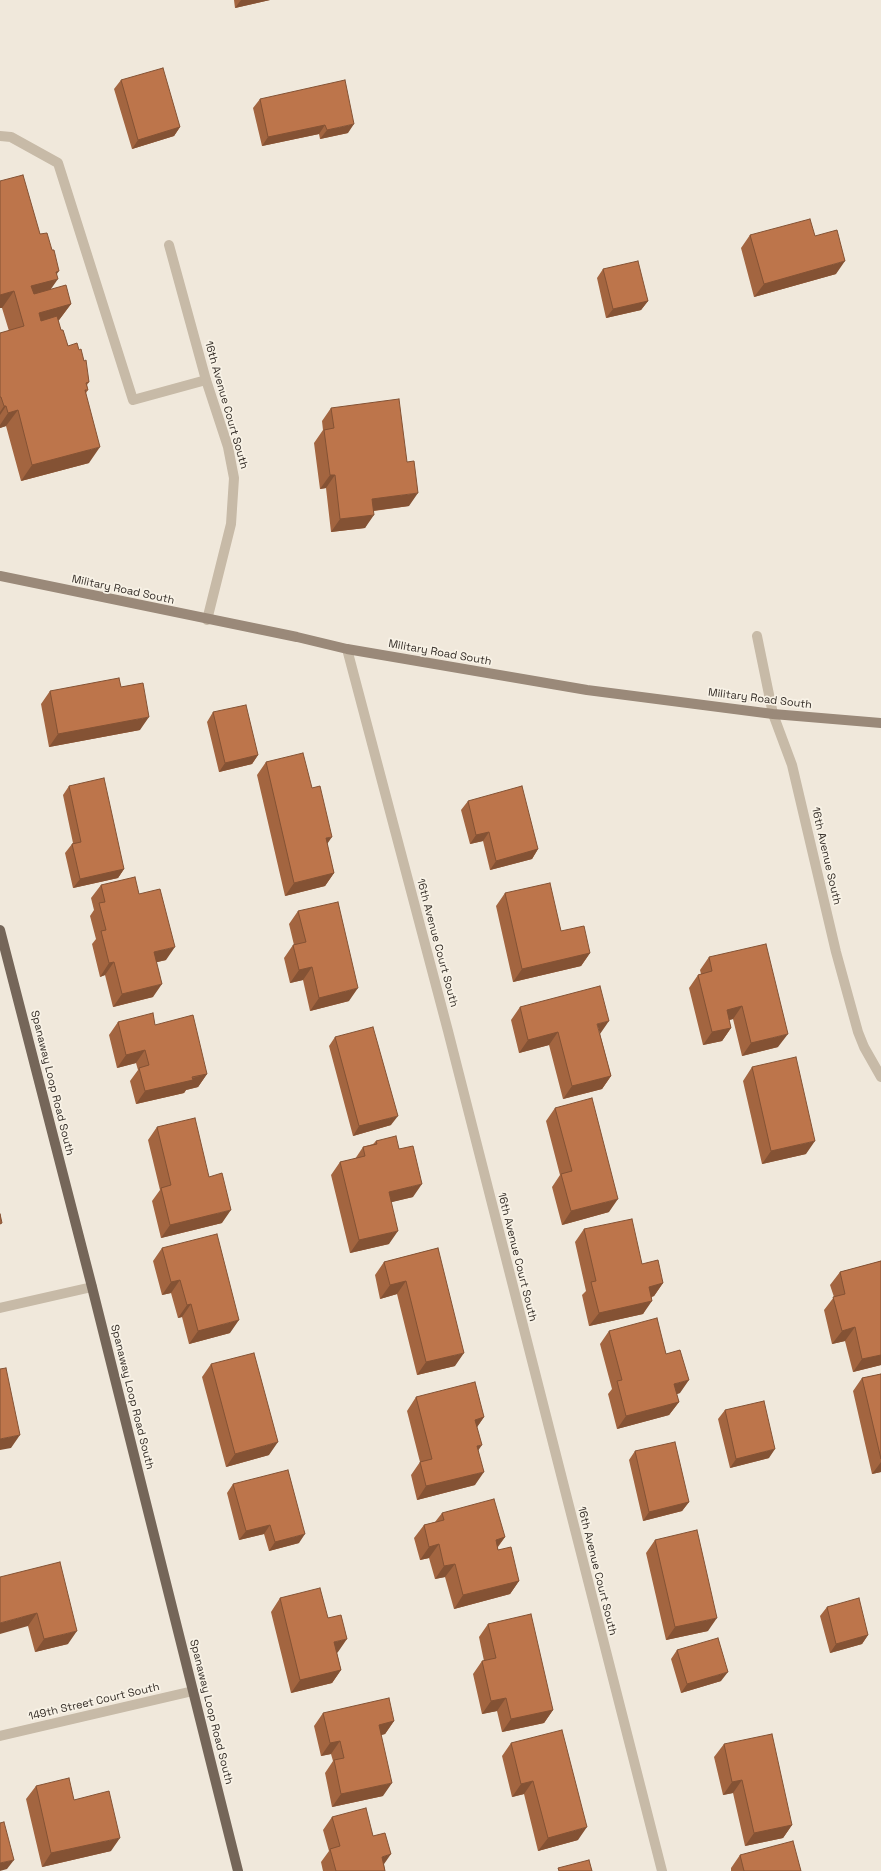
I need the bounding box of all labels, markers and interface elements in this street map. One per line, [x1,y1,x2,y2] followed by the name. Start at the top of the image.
[201,340,251,470] street label: 16th Avenue Court South
[70,573,176,607] street label: Military Road South
[387,637,493,669] street label: Military Road South
[707,686,813,712] street label: Military Road South
[808,806,844,906] street label: 16th Avenue South
[413,877,461,1009] street label: 16th Avenue Court South
[28,1009,76,1157] street label: Spanaway Loop Road South
[495,1191,539,1323] street label: 16th Avenue Court South
[108,1323,156,1471] street label: Spanaway Loop Road South
[575,1505,619,1637] street label: 16th Avenue Court South
[187,1638,235,1786] street label: Spanaway Loop Road South
[27,1680,161,1724] street label: 149th Street Court South

